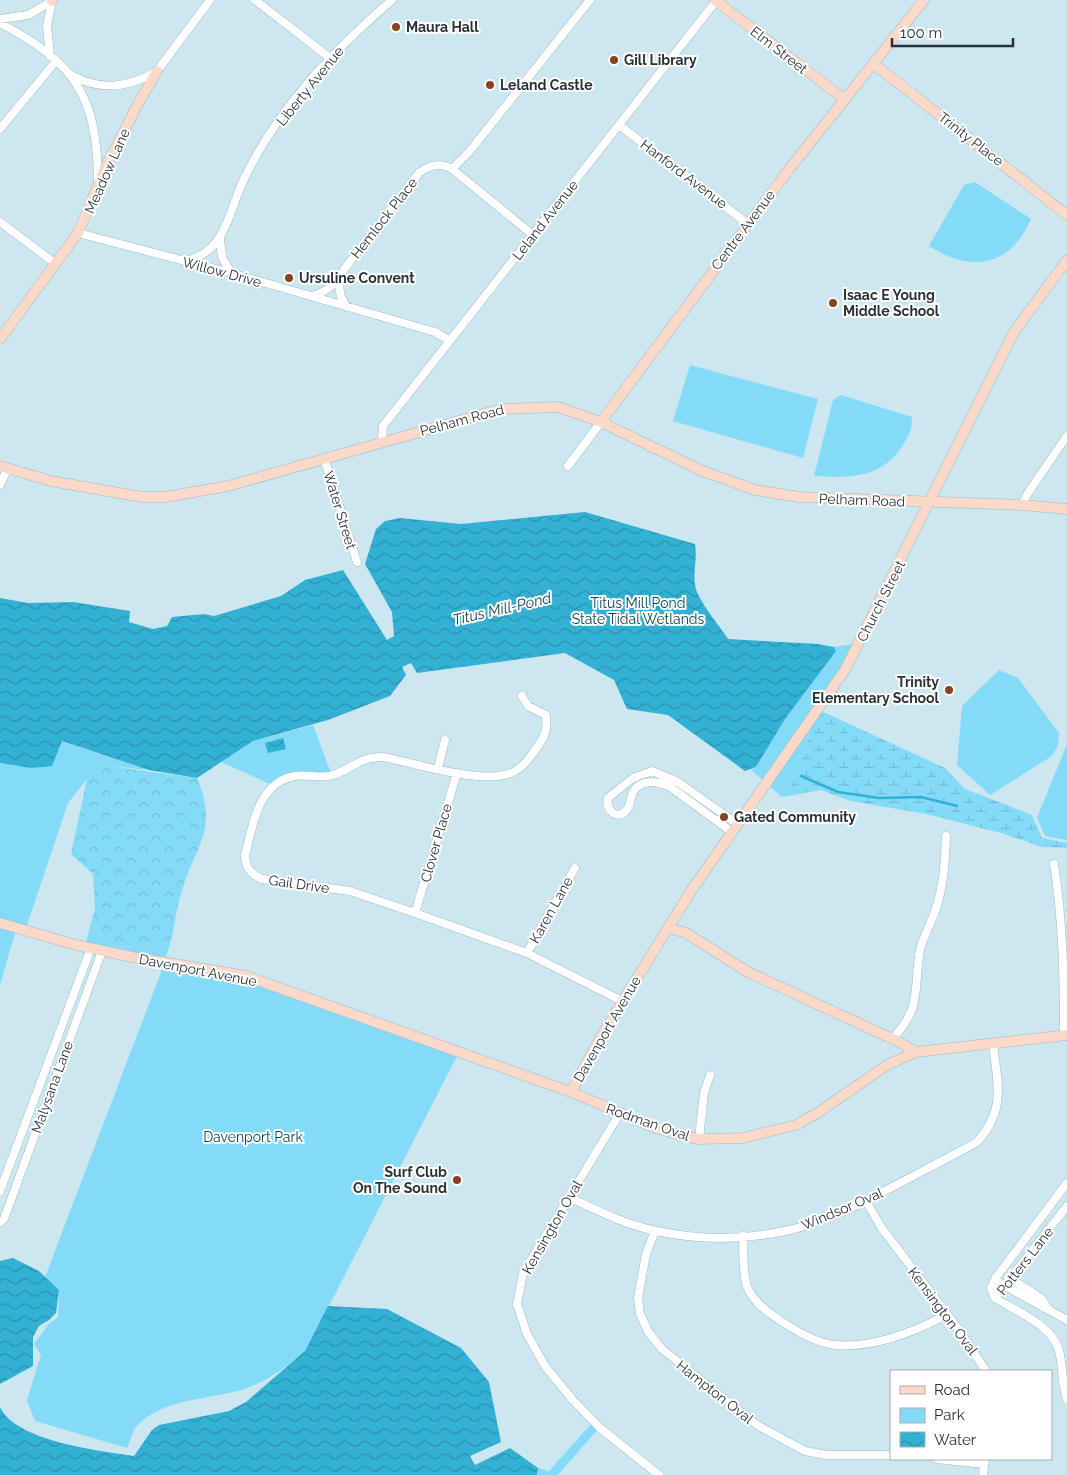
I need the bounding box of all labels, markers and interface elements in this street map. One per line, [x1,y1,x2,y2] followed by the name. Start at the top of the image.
[892,15,1013,47] scale bar
[406,19,479,35] place label: Maura Hall
[390,21,402,33] marker: Maura Hall
[747,23,811,77] street label: Elm Street
[900,24,942,42] text: 100 m
[273,43,347,129] street label: Liberty Avenue
[624,52,697,68] place label: Gill Library
[608,54,620,66] marker: Gill Library
[500,77,593,93] place label: Leland Castle
[484,79,496,91] marker: Leland Castle
[935,109,1007,169] street label: Trinity Place
[81,126,133,216] street label: Meadow Lane
[637,136,731,212] street label: Hanford Avenue
[347,174,421,262] street label: Hemlock Place
[509,177,581,263] street label: Leland Avenue
[708,187,778,273] street label: Centre Avenue
[181,254,263,290] street label: Willow Drive
[299,270,415,286] place label: Ursuline Convent
[283,272,295,284] marker: Ursuline Convent
[843,287,940,319] place label: Isaac E Young Middle School
[827,297,839,309] marker: Isaac E Young Middle School
[418,401,506,439] street label: Pelham Road
[320,469,360,551] street label: Water Street
[819,490,905,510] street label: Pelham Road
[854,557,908,644] street label: Church Street
[451,589,554,629] water label: Titus Mill-Pond
[572,595,705,627] park label: Titus Mill Pond State Tidal Wetlands
[812,674,940,706] place label: Trinity Elementary School
[943,684,955,696] marker: Trinity Elementary School
[417,802,455,884] street label: Clover Place
[734,809,856,825] place label: Gated Community
[718,811,730,823] marker: Gated Community
[268,872,330,896] street label: Gail Drive
[526,874,576,946] street label: Karen Lane
[138,951,258,989] street label: Davenport Avenue
[570,973,644,1085] street label: Davenport Avenue
[28,1039,76,1135] street label: Malysana Lane
[604,1100,692,1144] street label: Rodman Oval
[203,1129,303,1145] park label: Davenport Park
[353,1164,447,1196] place label: Surf Club On The Sound
[451,1174,463,1186] marker: Surf Club On The Sound
[519,1177,585,1277] street label: Kensington Oval
[799,1185,885,1233] street label: Windsor Oval
[994,1224,1056,1298] street label: Potters Lane
[905,1264,981,1358] street label: Kensington Oval
[673,1357,757,1427] street label: Hampton Oval
[890,1370,1052,1460] legend
[934,1381,970,1399] text: Road
[934,1406,965,1424] text: Park
[934,1431,977,1449] text: Water

